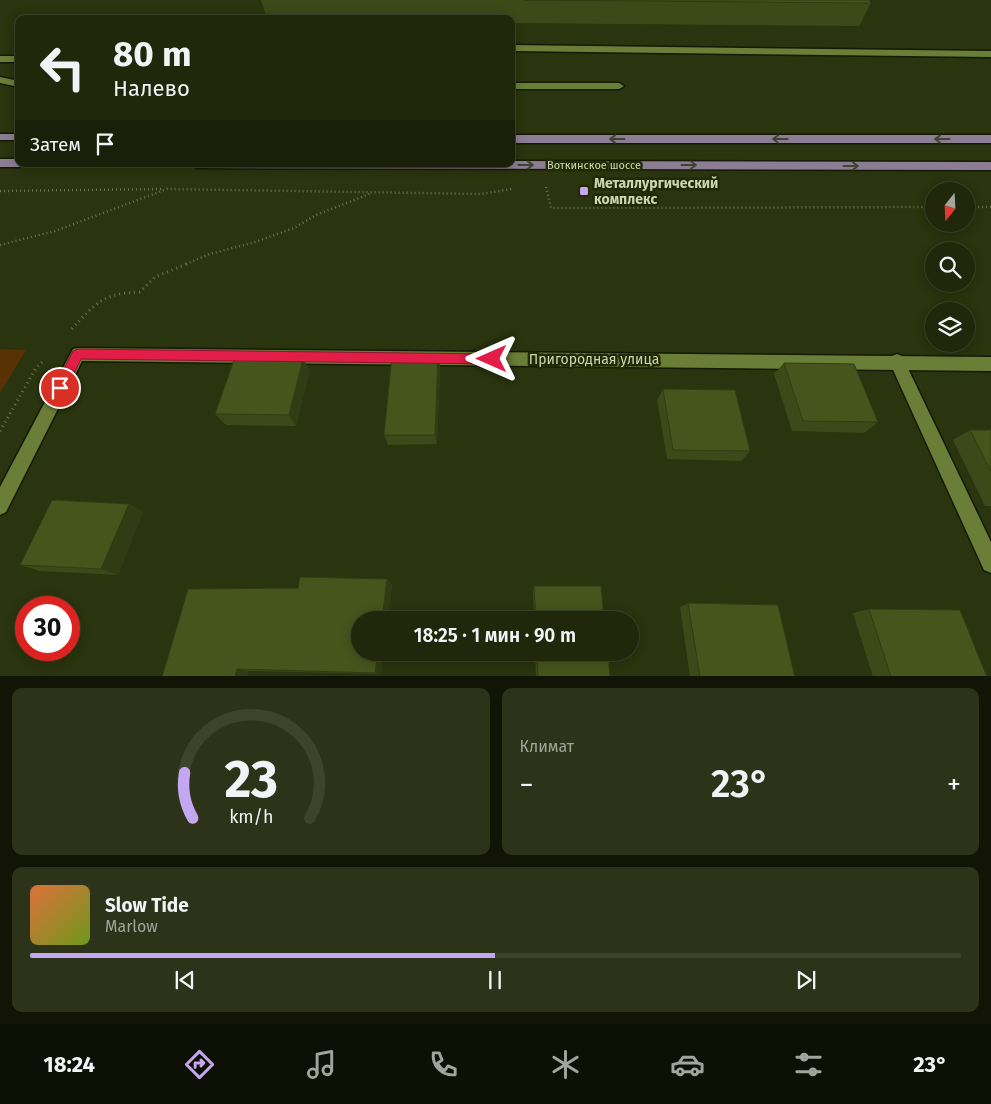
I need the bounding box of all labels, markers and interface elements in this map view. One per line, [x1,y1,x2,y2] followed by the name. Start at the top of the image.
[113,33,192,75] text: 80 m
[30,35,95,100] icon: left
[113,75,190,102] text: Налево
[91,130,119,158] icon: arrive
[30,133,81,156] text: Затем
[610,134,626,144] one-way arrow
[772,134,788,144] one-way arrow
[935,134,951,144] one-way arrow
[547,159,641,172] street label: Воткинское шоссе
[518,160,534,170] one-way arrow
[680,160,696,170] one-way arrow
[842,161,859,171] one-way arrow
[594,175,718,208] place label: Металлургический комплекс
[925,182,975,232] north arrow
[925,182,975,352] map controls
[578,185,590,197] marker: Металлургический комплекс
[925,242,975,292] button: search
[925,302,975,352] button: layers
[465,332,517,384] position arrow
[529,351,659,368] street label: Пригородная улица
[39,367,81,409] pin
[46,374,74,402] icon: arrive
[15,596,80,661] speed limit sign: 30
[414,624,576,647] text: 18:25 · 1 мин · 90 m
[520,737,574,756] text: Климат
[224,748,278,811] text: 23
[711,761,770,807] text: 23°
[520,768,534,801] text: −
[947,768,961,801] text: +
[229,806,273,828] text: km/h
[105,894,189,917] text: Slow Tide
[105,917,158,936] text: Marlow
[171,966,199,994] icon: previous
[481,966,509,994] icon: pause
[792,966,820,994] icon: next
[182,1047,217,1082] icon: directions
[304,1047,339,1082] icon: music
[426,1047,461,1082] icon: phone
[548,1047,583,1082] icon: climate
[670,1047,705,1082] icon: car
[791,1047,826,1082] icon: filters
[43,1051,95,1078] text: 18:24
[913,1051,948,1078] text: 23°

